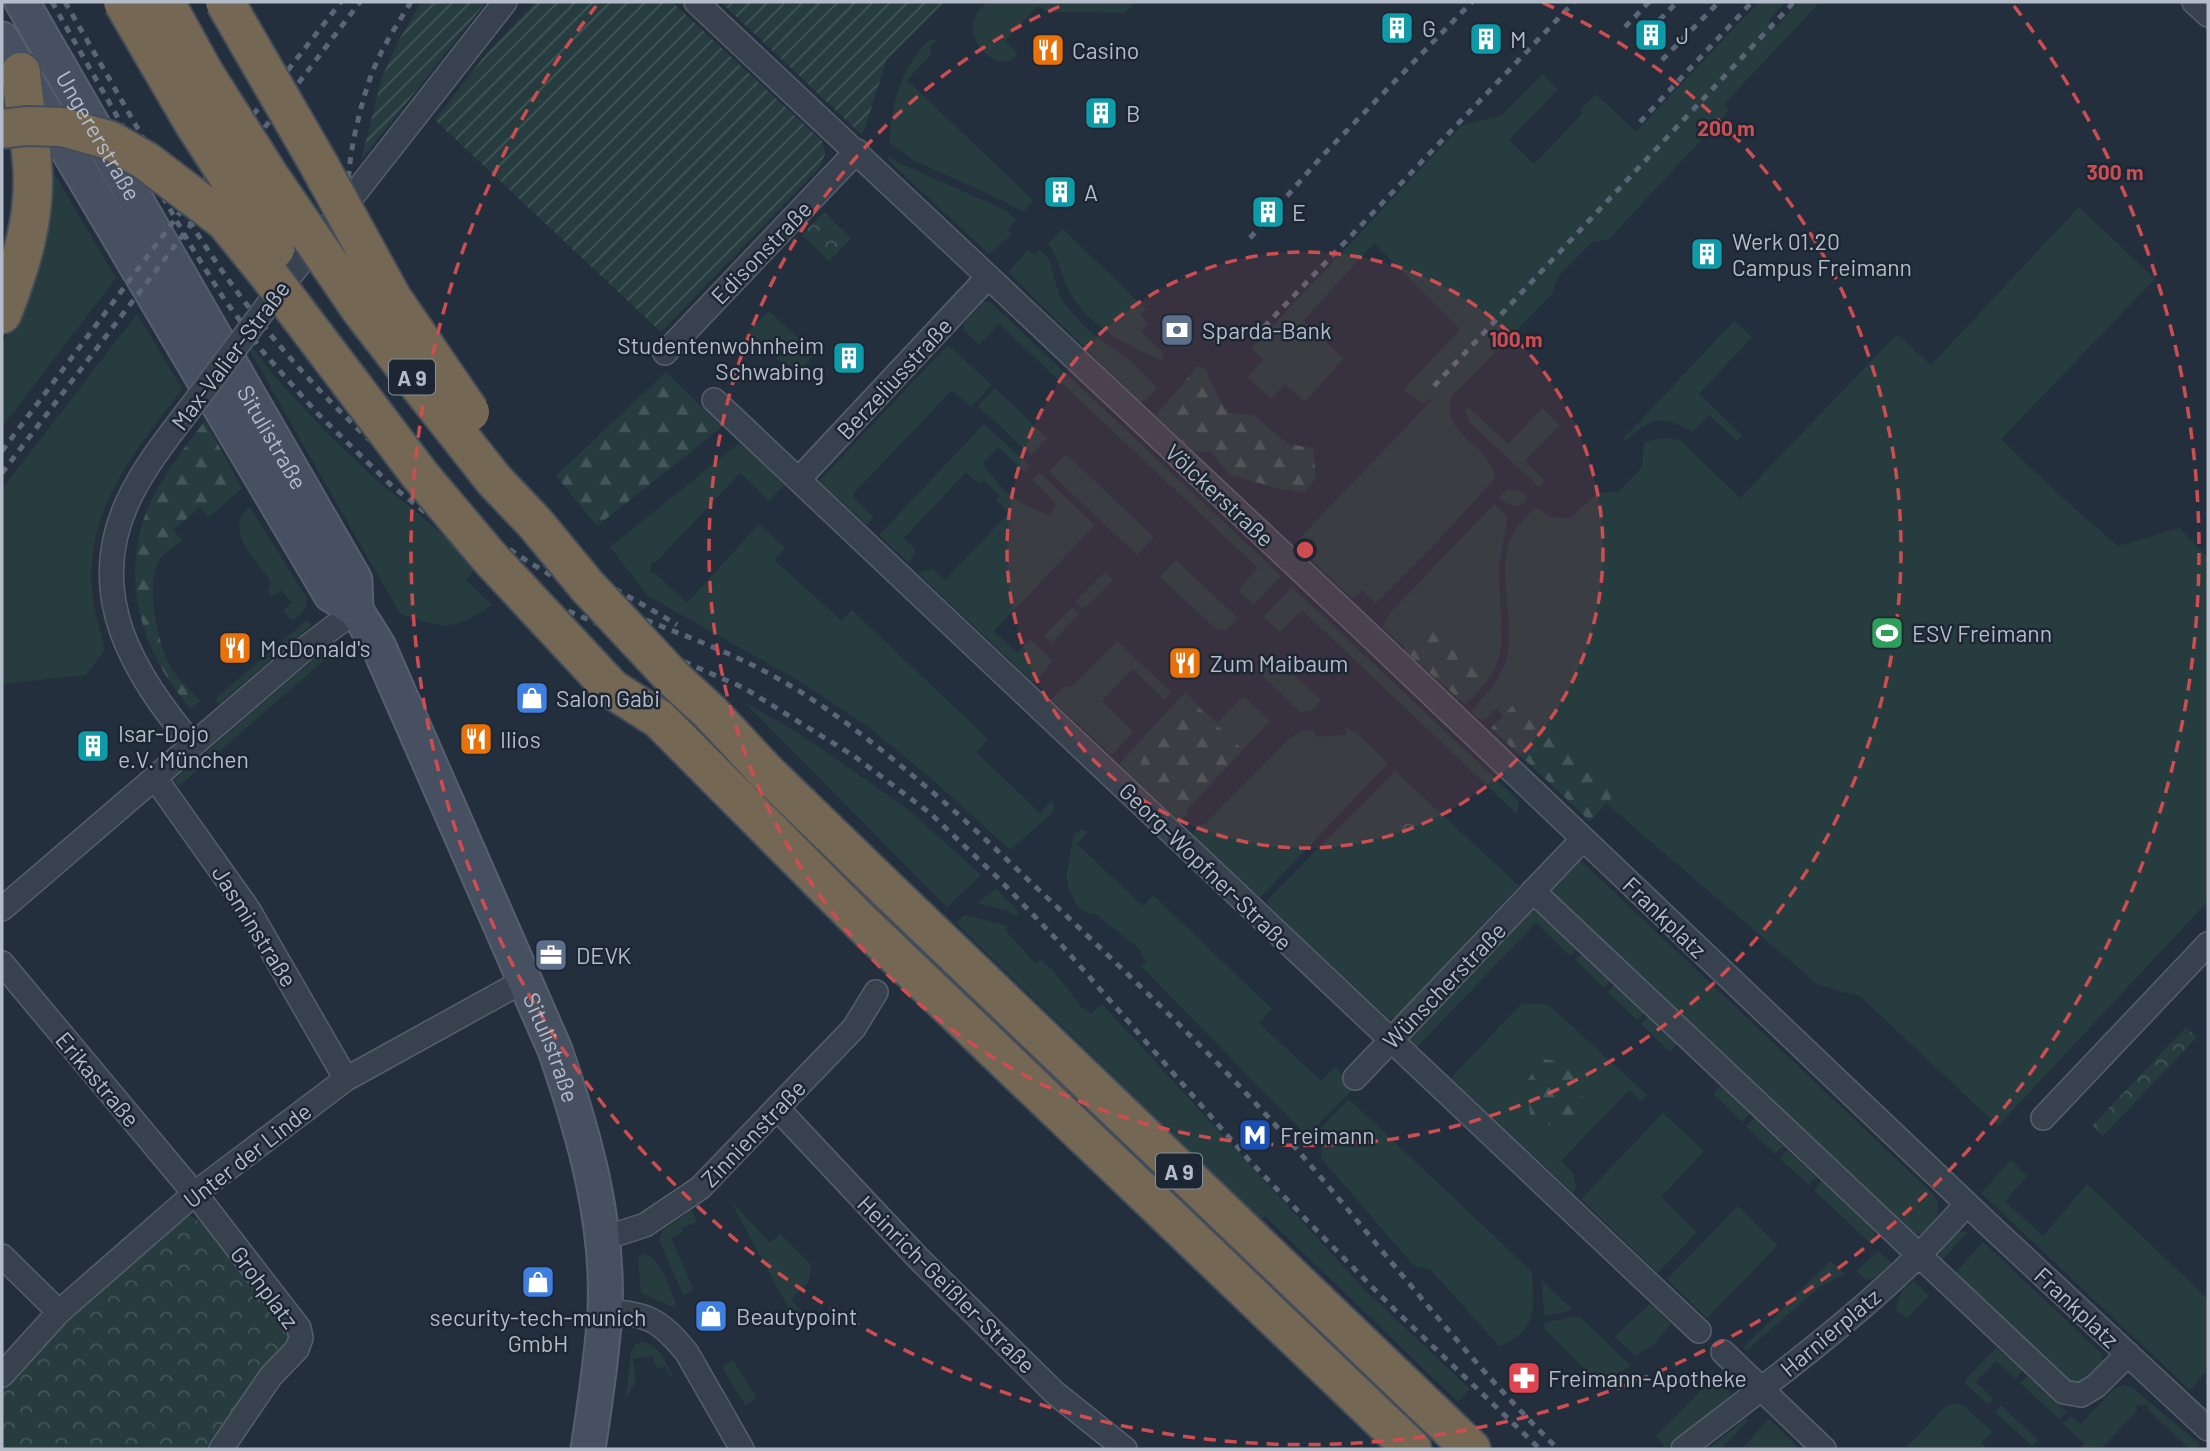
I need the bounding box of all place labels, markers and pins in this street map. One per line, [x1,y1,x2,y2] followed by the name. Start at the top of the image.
[1378,9,1416,47] building icon: G
[1422,14,1436,42] place label: G
[1632,16,1670,54] building icon: J
[1467,20,1505,58] building icon: M
[1676,21,1689,49] place label: J
[1510,25,1526,53] place label: M
[1029,31,1067,69] restaurant icon: Casino
[1072,36,1139,64] place label: Casino
[1082,94,1120,132] building icon: B
[1126,99,1140,127] place label: B
[1041,173,1079,211] building icon: A
[1084,178,1098,206] place label: A
[1249,193,1287,231] building icon: E
[1292,198,1306,226] place label: E
[1732,227,1912,281] place label: Werk 01.20 Campus Freimann
[1688,235,1726,273] building icon: Werk 01.20 Campus Freimann
[1158,311,1196,349] bank icon: Sparda-Bank
[1202,316,1331,344] place label: Sparda-Bank
[617,331,824,385] place label: Studentenwohnheim Schwabing
[830,339,868,377] building icon: Studentenwohnheim Schwabing
[1293,538,1317,562] centre of rings
[1868,614,1906,652] sports icon: ESV Freimann
[1912,619,2052,647] place label: ESV Freimann
[216,629,254,667] restaurant icon: McDonald's
[260,634,371,662] place label: McDonald's
[1166,644,1204,682] restaurant icon: Zum Maibaum
[1210,649,1348,677] place label: Zum Maibaum
[513,679,551,717] shop icon: Salon Gabi
[556,684,660,712] place label: Salon Gabi
[118,719,249,773] place label: Isar-Dojo e.V. München
[457,720,495,758] restaurant icon: Ilios
[500,725,541,753] place label: Ilios
[74,727,112,765] building icon: Isar-Dojo e.V. München
[532,936,570,974] office icon: DEVK
[576,941,631,969] place label: DEVK
[1236,1116,1274,1154] metro station icon: Freimann
[1280,1121,1375,1149] place label: Freimann
[519,1263,557,1301] shop icon: security-tech-munich GmbH
[692,1297,730,1335] shop icon: Beautypoint
[736,1302,857,1330] place label: Beautypoint
[430,1303,646,1357] place label: security-tech-munich GmbH
[1505,1359,1543,1397] pharmacy icon: Freimann-Apotheke
[1548,1364,1747,1392] place label: Freimann-Apotheke

